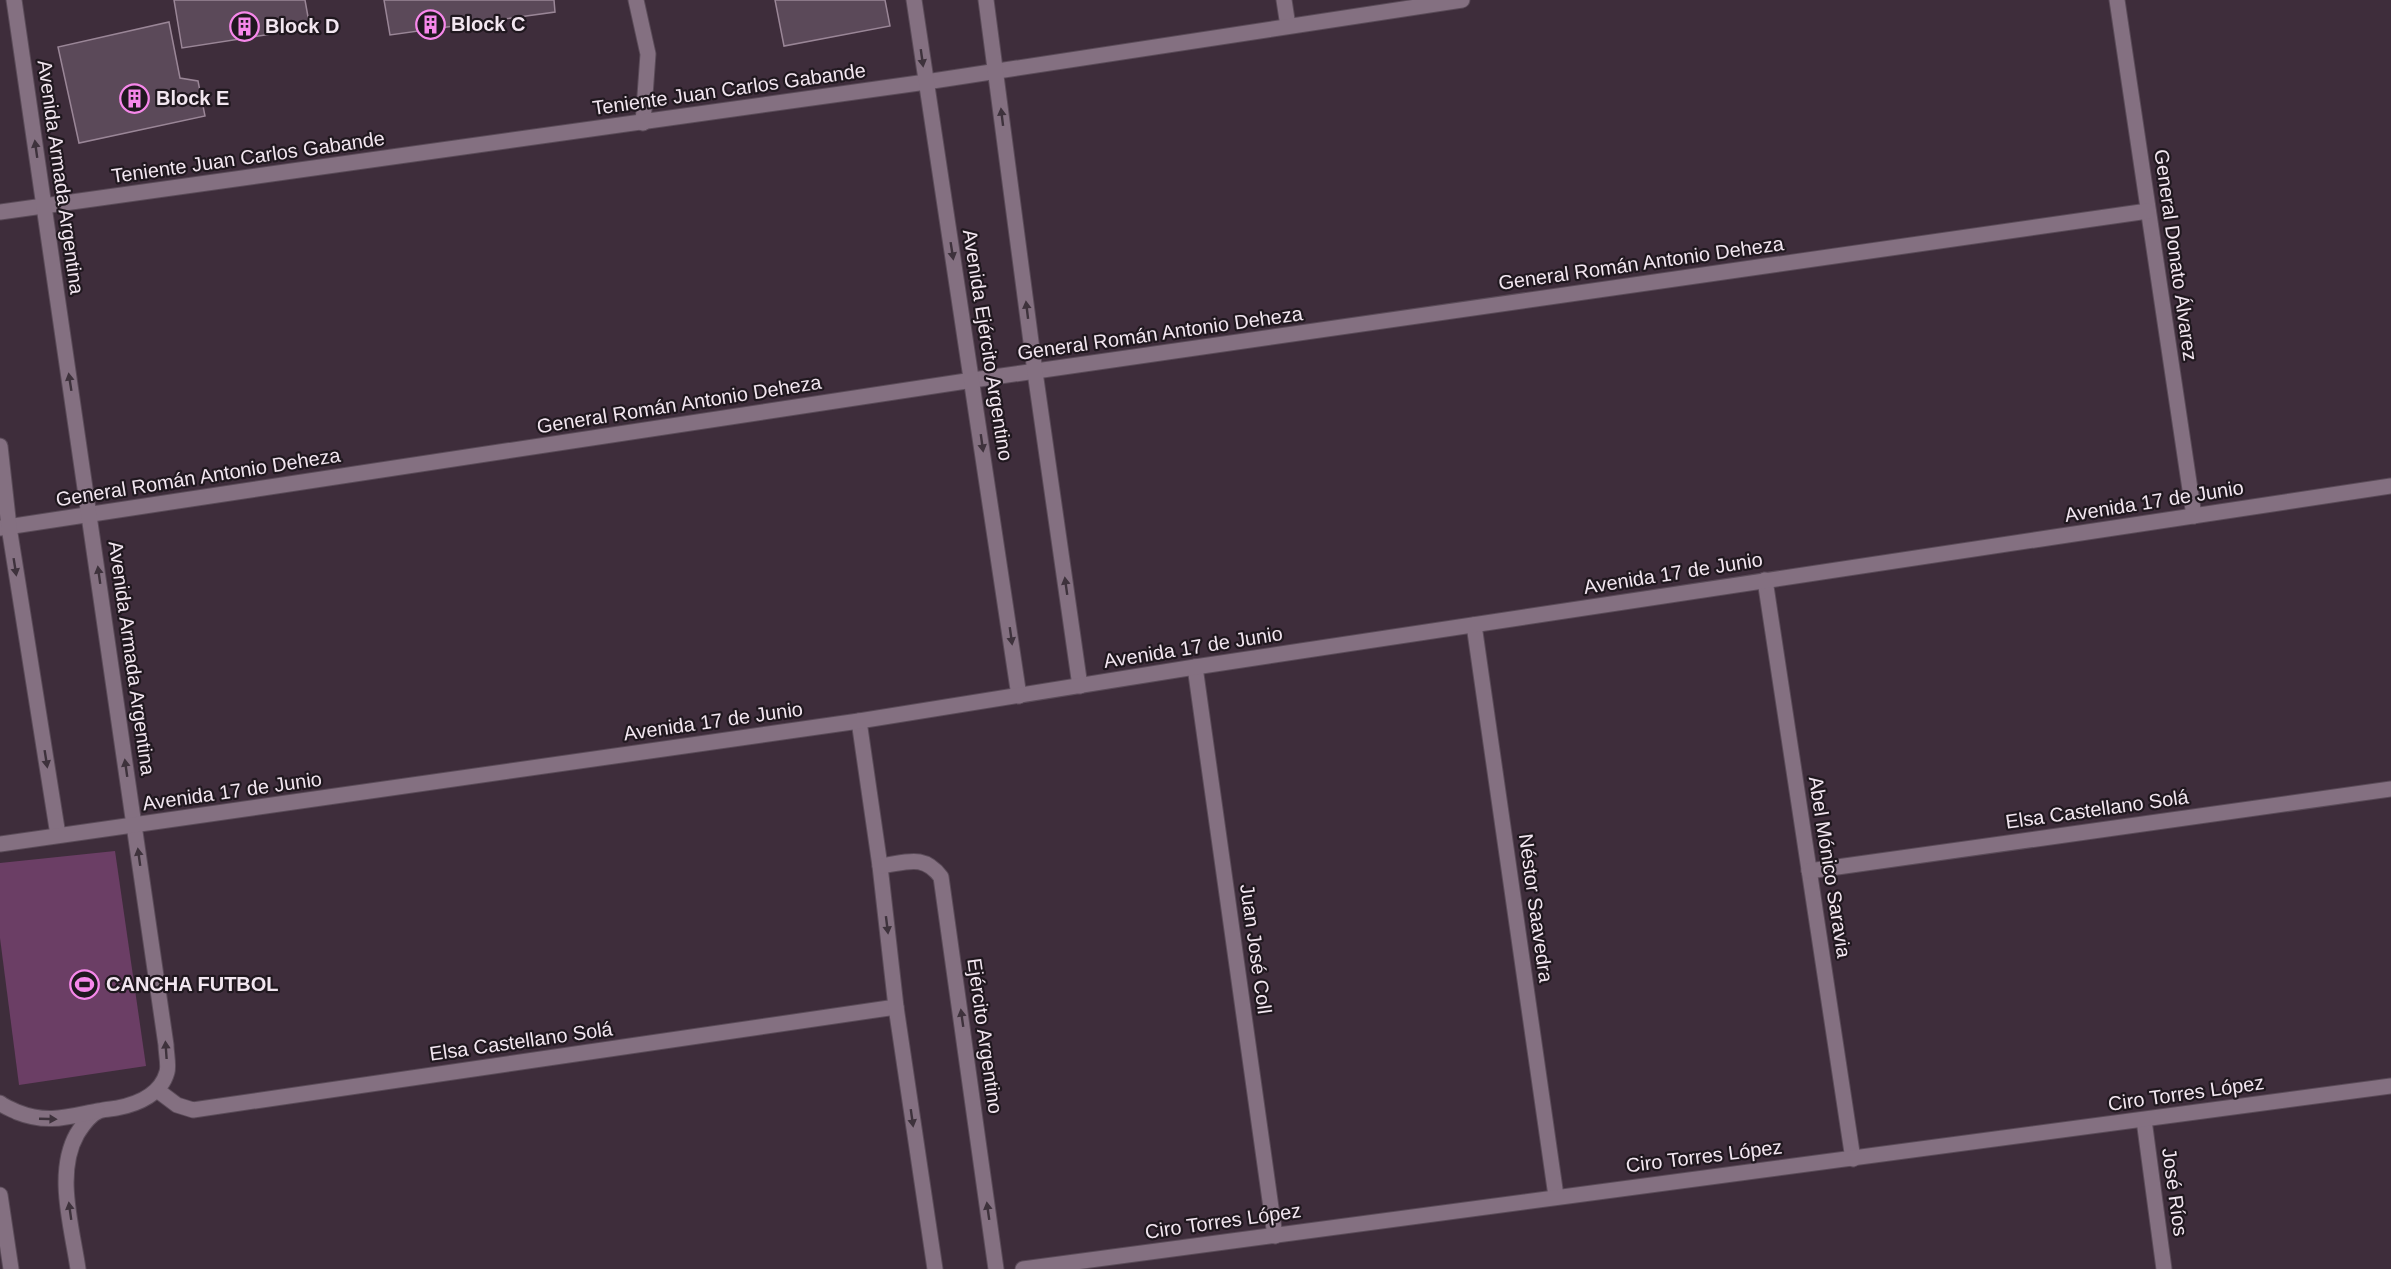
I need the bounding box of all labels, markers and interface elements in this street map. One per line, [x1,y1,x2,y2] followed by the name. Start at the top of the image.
[414,8,446,40] building icon: Block C
[228,10,260,42] building icon: Block D
[451,13,525,35] place label: Block C
[265,15,339,37] place label: Block D
[918,49,927,68] one-way arrow
[34,58,88,296] street label: Avenida Armada Argentina
[591,59,867,119] street label: Teniente Juan Carlos Gabande
[119,82,151,114] building icon: Block E
[156,87,229,109] place label: Block E
[997,107,1006,126] one-way arrow
[110,127,386,187] street label: Teniente Juan Carlos Gabande
[31,140,40,159] one-way arrow
[2150,148,2202,362] street label: General Donato Álvarez
[959,228,1017,462] street label: Avenida Ejército Argentino
[1497,232,1786,294] street label: General Román Antonio Deheza
[948,241,957,260] one-way arrow
[1022,300,1031,319] one-way arrow
[1016,302,1305,364] street label: General Román Antonio Deheza
[535,370,824,437] street label: General Román Antonio Deheza
[66,373,75,392] one-way arrow
[978,434,987,453] one-way arrow
[54,443,343,510] street label: General Román Antonio Deheza
[2063,476,2245,526] street label: Avenida 17 de Junio
[105,539,159,777] street label: Avenida Armada Argentina
[1582,548,1764,598] street label: Avenida 17 de Junio
[11,557,20,576] one-way arrow
[94,565,103,584] one-way arrow
[1061,577,1070,596] one-way arrow
[1102,622,1284,672] street label: Avenida 17 de Junio
[1006,627,1015,646] one-way arrow
[622,698,804,744] street label: Avenida 17 de Junio
[42,750,51,769] one-way arrow
[122,759,131,778] one-way arrow
[141,768,323,814] street label: Avenida 17 de Junio
[1805,775,1855,960] street label: Abel Mónico Saravia
[2004,785,2191,833] street label: Elsa Castellano Solá
[1515,832,1557,985] street label: Néstor Saavedra
[134,848,143,867] one-way arrow
[1236,883,1276,1015] street label: Juan José Coll
[882,915,891,934] one-way arrow
[963,957,1007,1115] street label: Ejército Argentino
[69,968,101,1000] sports icon: CANCHA FUTBOL
[106,973,279,995] place label: CANCHA FUTBOL
[957,1008,966,1027] one-way arrow
[428,1017,615,1065] street label: Elsa Castellano Solá
[161,1041,171,1060] one-way arrow
[2106,1071,2266,1115] street label: Ciro Torres López
[908,1108,917,1127] one-way arrow
[38,1114,57,1123] one-way arrow
[1625,1135,1783,1177] street label: Ciro Torres López
[2158,1146,2192,1238] street label: José Ríos
[1143,1199,1303,1243] street label: Ciro Torres López
[65,1201,74,1220] one-way arrow
[984,1201,993,1220] one-way arrow

